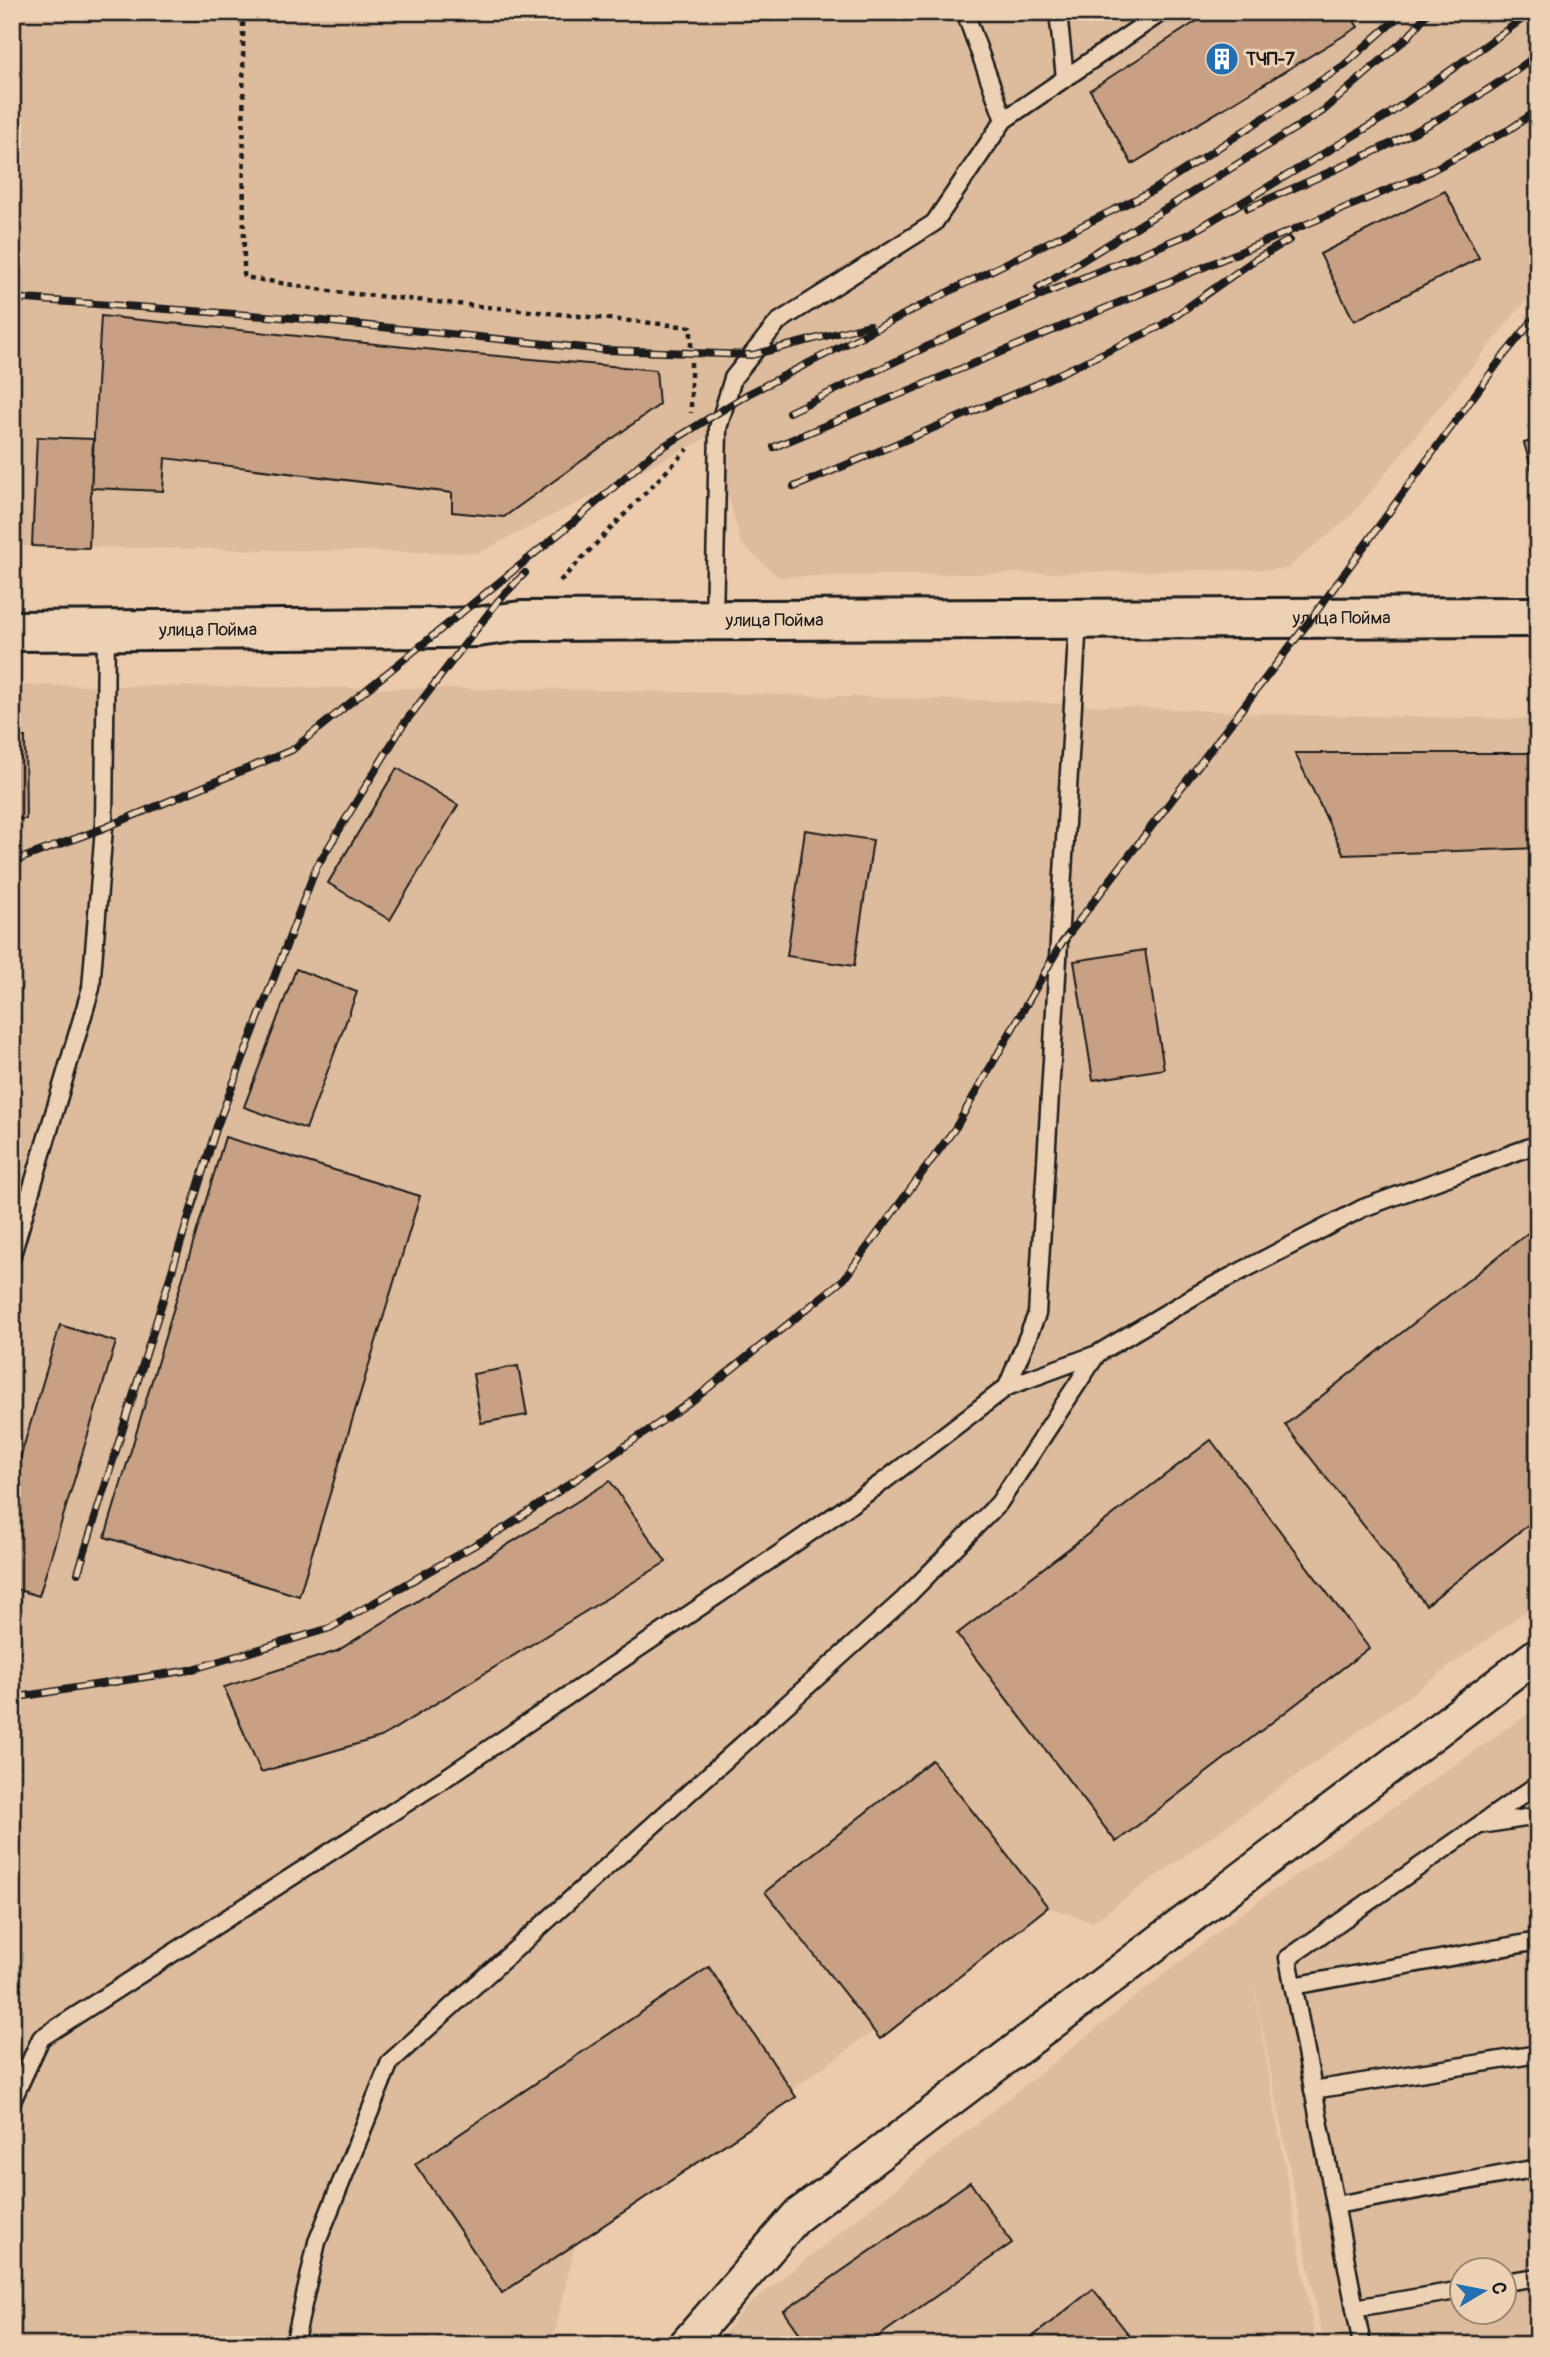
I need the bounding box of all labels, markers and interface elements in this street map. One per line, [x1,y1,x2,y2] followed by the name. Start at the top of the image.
[1203,40,1241,78] building icon: ТЧП-7
[1245,48,1295,71] place label: ТЧП-7
[1291,607,1391,630] street label: улица Пойма
[724,609,824,632] street label: улица Пойма
[158,618,257,642] street label: улица Пойма
[1448,2256,1518,2326] north arrow
[1486,2280,1512,2296] text: С

